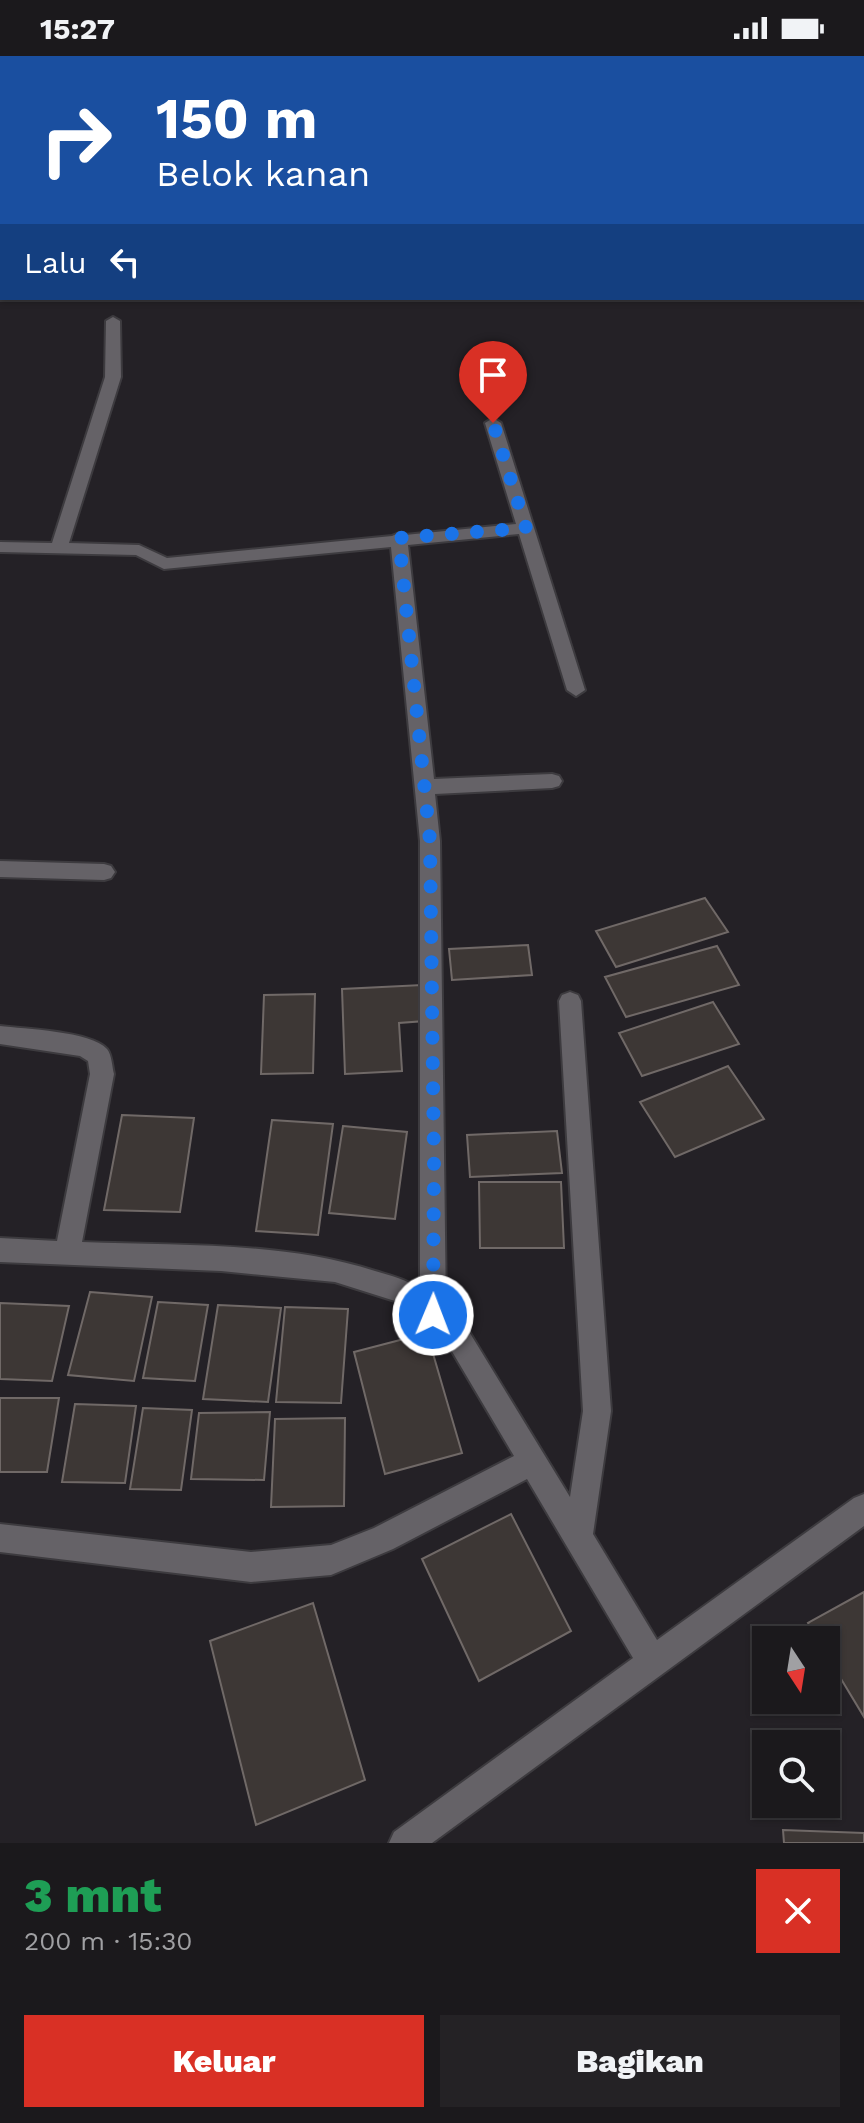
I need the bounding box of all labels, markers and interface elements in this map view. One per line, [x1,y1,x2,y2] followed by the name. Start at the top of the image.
[40,11,115,46] text: 15:27
[156,86,318,152] text: 150 m
[24,88,128,192] icon: right
[156,153,370,195] text: Belok kanan
[103,240,147,284] icon: left
[24,245,87,280] text: Lalu
[459,341,527,423] pin
[471,353,515,397] icon: arrive
[391,1273,475,1357] position arrow
[752,1626,840,1714] north arrow
[752,1626,840,1818] map controls
[752,1730,840,1818] button: search
[24,1867,161,1924] text: 3 mnt
[756,1869,840,1953] button: close
[24,1926,193,1956] text: 200 m · 15:30
[24,2015,424,2107] button: Keluar
[440,2015,840,2107] button: Bagikan

